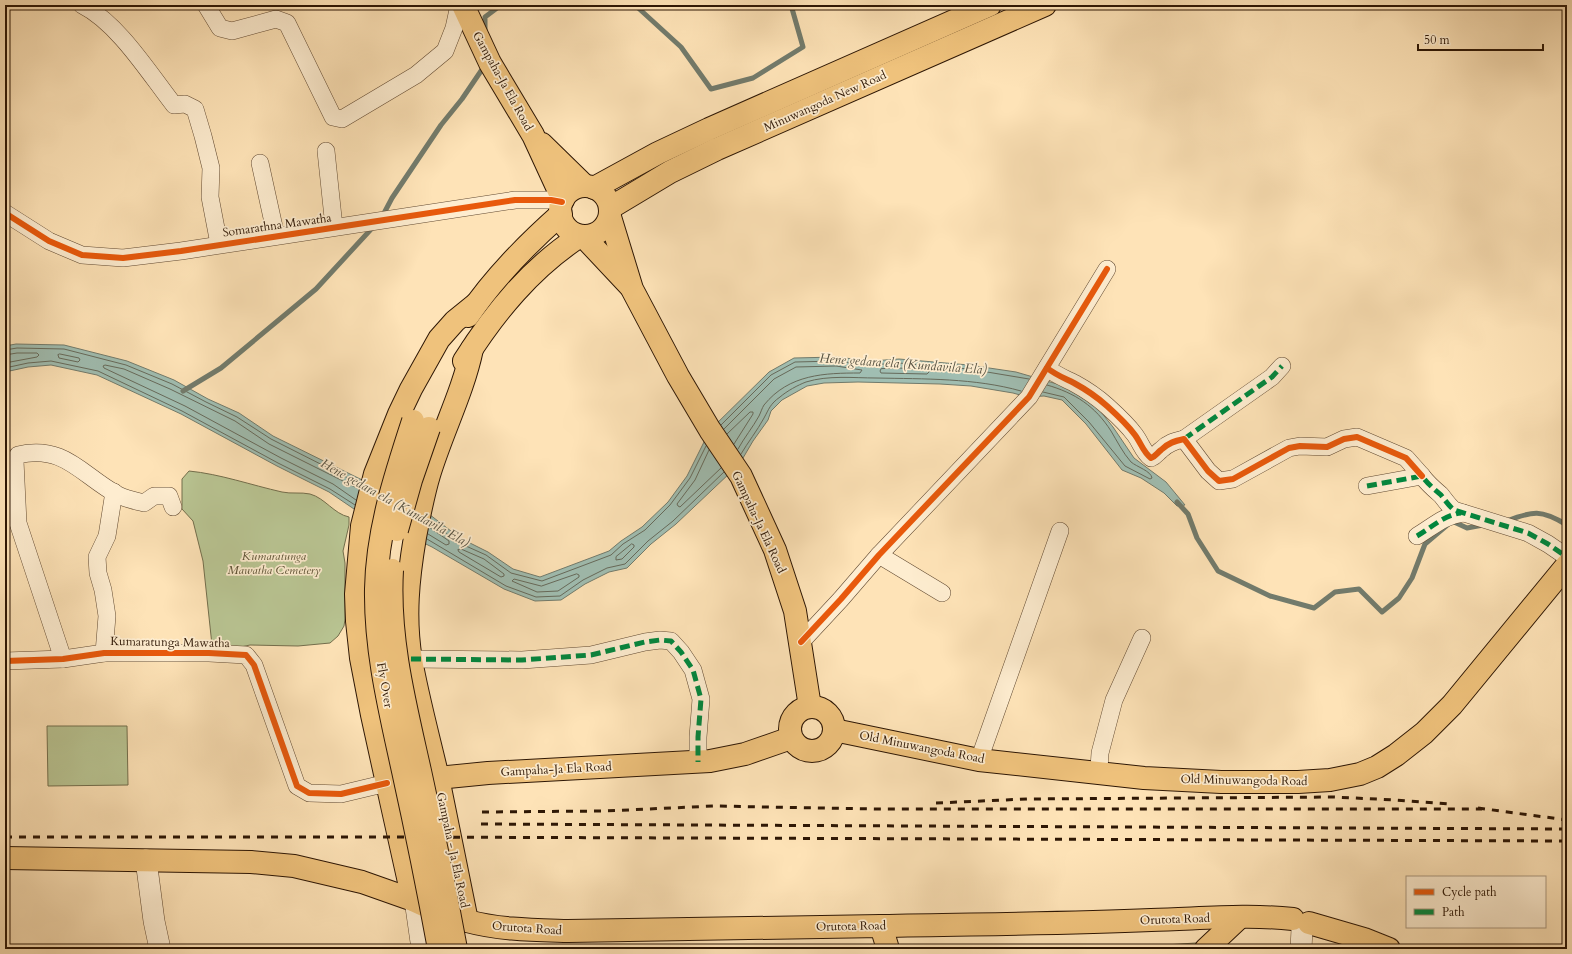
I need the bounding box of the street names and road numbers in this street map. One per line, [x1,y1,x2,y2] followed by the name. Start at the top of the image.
[469,28,537,134] street label: Gampaha-Ja Ela Road
[761,66,889,135] street label: Minuwangoda New Road
[221,209,333,241] street label: Somarathna Mawatha
[728,468,790,576] street label: Gampaha-Ja Ela Road
[110,633,231,651] street label: Kumaratunga Mawatha
[373,661,397,710] street label: Fly Over
[858,727,987,767] street label: Old Minuwangoda Road
[500,758,613,780] street label: Gampaha-Ja Ela Road
[1180,771,1308,789] street label: Old Minuwangoda Road
[433,791,473,910] street label: Gampaha - Ja Ela Road
[1140,910,1211,928] street label: Orutota Road
[816,917,887,935] street label: Orutota Road
[491,918,563,938] street label: Orutota Road

